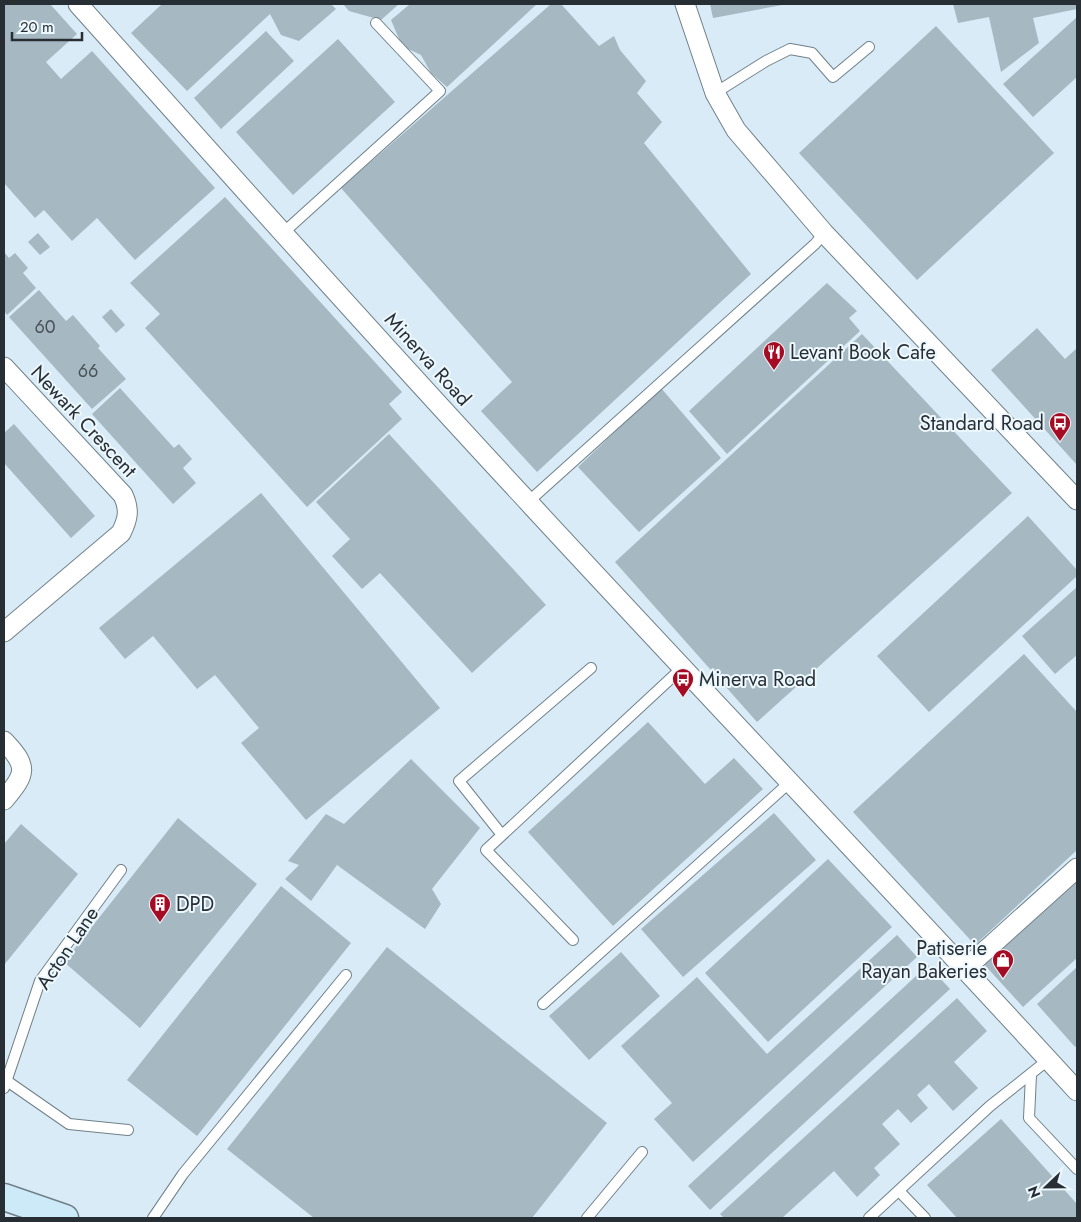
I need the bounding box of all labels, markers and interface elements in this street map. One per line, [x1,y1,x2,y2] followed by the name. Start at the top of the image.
[12,10,82,42] scale bar
[20,16,54,38] text: 20 m
[378,306,478,413] street label: Minerva Road
[34,314,56,340] house number: 60
[790,338,936,367] place label: Levant Book Cafe
[762,340,786,371] restaurant icon: Levant Book Cafe
[78,358,98,384] house number: 66
[24,359,144,484] street label: Newark Crescent
[920,409,1044,438] place label: Standard Road
[1048,411,1072,442] bus stop icon: Standard Road
[699,665,816,694] place label: Minerva Road
[671,667,695,698] bus stop icon: Minerva Road
[176,890,214,919] place label: DPD
[148,892,172,923] building icon: DPD
[29,901,106,996] street label: Acton Lane
[861,934,987,986] place label: Patiserie Rayan Bakeries
[991,948,1015,979] shop icon: Patiserie Rayan Bakeries
[1021,1162,1071,1212] north arrow
[1023,1183,1045,1201] text: N

